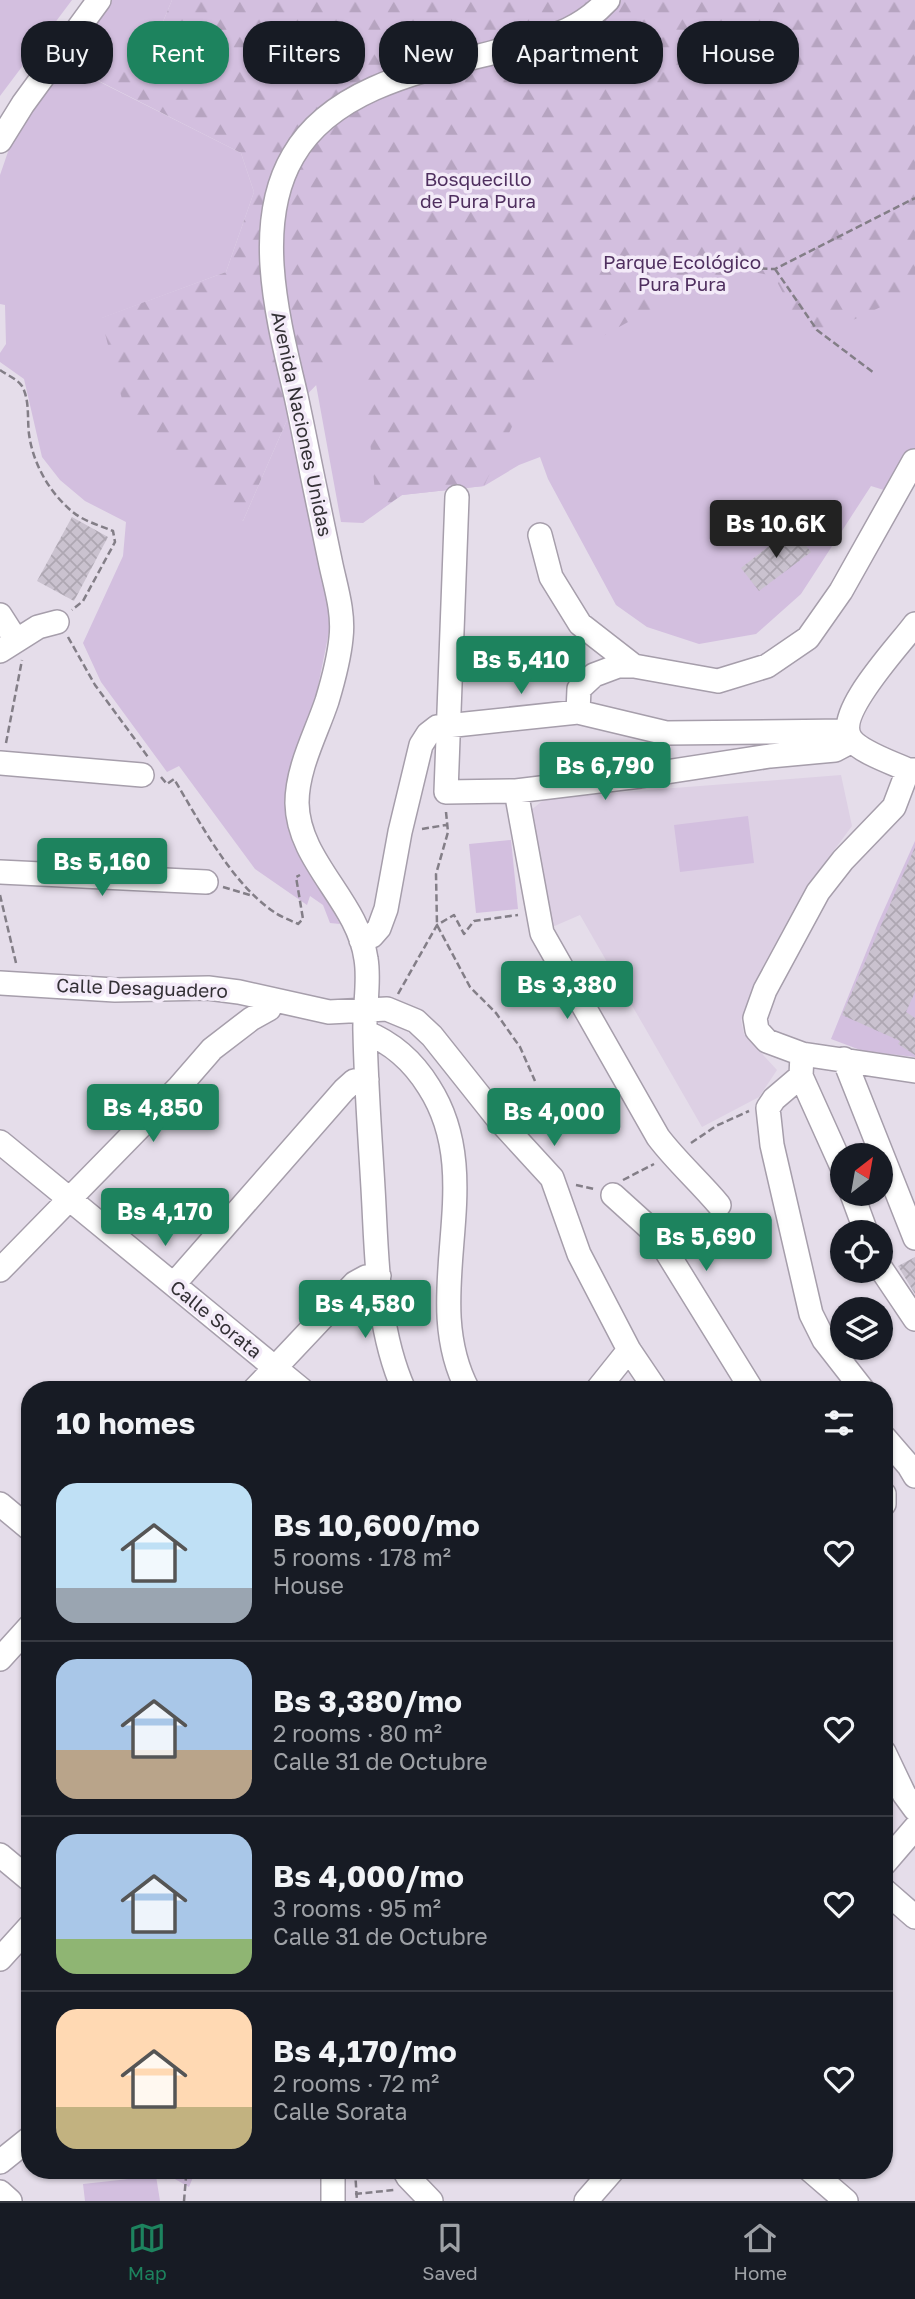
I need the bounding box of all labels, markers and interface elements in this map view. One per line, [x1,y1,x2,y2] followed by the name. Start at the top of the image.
[21,21,113,84] chip: Buy
[127,21,229,84] chip: Rent
[243,21,365,84] chip: Filters
[379,21,478,84] chip: New
[492,21,663,84] chip: Apartment
[677,21,799,84] chip: House
[420,167,536,212] park label: Bosquecillo de Pura Pura
[603,250,761,295] park label: Parque Ecológico Pura Pura
[267,309,338,539] street label: Avenida Naciones Unidas
[704,500,848,560] pin: Bs 10.6K
[726,509,826,537] text: Bs 10.6K
[449,636,593,696] pin: Bs 5,410
[472,645,570,673] text: Bs 5,410
[533,742,677,802] pin: Bs 6,790
[556,751,654,779] text: Bs 6,790
[30,838,174,898] pin: Bs 5,160
[53,847,151,875] text: Bs 5,160
[495,962,639,1021] pin: Bs 3,380
[517,970,617,998] text: Bs 3,380
[56,973,228,1002] street label: Calle Desaguadero
[81,1084,225,1144] pin: Bs 4,850
[482,1088,626,1148] pin: Bs 4,000
[103,1093,203,1121] text: Bs 4,850
[503,1097,605,1125] text: Bs 4,000
[830,1143,892,1206] north arrow
[830,1143,893,1360] map controls
[93,1188,237,1248] pin: Bs 4,170
[117,1197,213,1225] text: Bs 4,170
[634,1214,778,1273] pin: Bs 5,690
[830,1220,893,1283] button: locate
[656,1222,756,1250] text: Bs 5,690
[166,1275,267,1362] street label: Calle Sorata
[293,1280,437,1340] pin: Bs 4,580
[315,1289,415,1317] text: Bs 4,580
[830,1297,893,1360] button: layers
[820,1404,858,1442] icon: filters
[56,1405,195,1441] text: 10 homes
[273,1507,480,1543] text: Bs 10,600/mo
[112,1511,196,1595] icon: home
[820,1534,858,1572] icon: heart
[273,1543,451,1571] text: 5 rooms · 178 m²
[273,1571,344,1599] text: House
[273,1683,462,1719] text: Bs 3,380/mo
[112,1687,196,1771] icon: home
[820,1710,858,1748] icon: heart
[273,1719,442,1747] text: 2 rooms · 80 m²
[273,1747,488,1775] text: Calle 31 de Octubre
[273,1858,464,1894] text: Bs 4,000/mo
[112,1862,196,1946] icon: home
[820,1885,858,1923] icon: heart
[273,1894,441,1922] text: 3 rooms · 95 m²
[273,1922,488,1950] text: Calle 31 de Octubre
[273,2033,457,2069] text: Bs 4,170/mo
[112,2037,196,2121] icon: home
[820,2060,858,2098] icon: heart
[273,2069,439,2097] text: 2 rooms · 72 m²
[273,2097,407,2125] text: Calle Sorata
[128,2219,167,2284] tab: Map
[422,2219,478,2284] tab: Saved
[733,2219,787,2284] tab: Home

